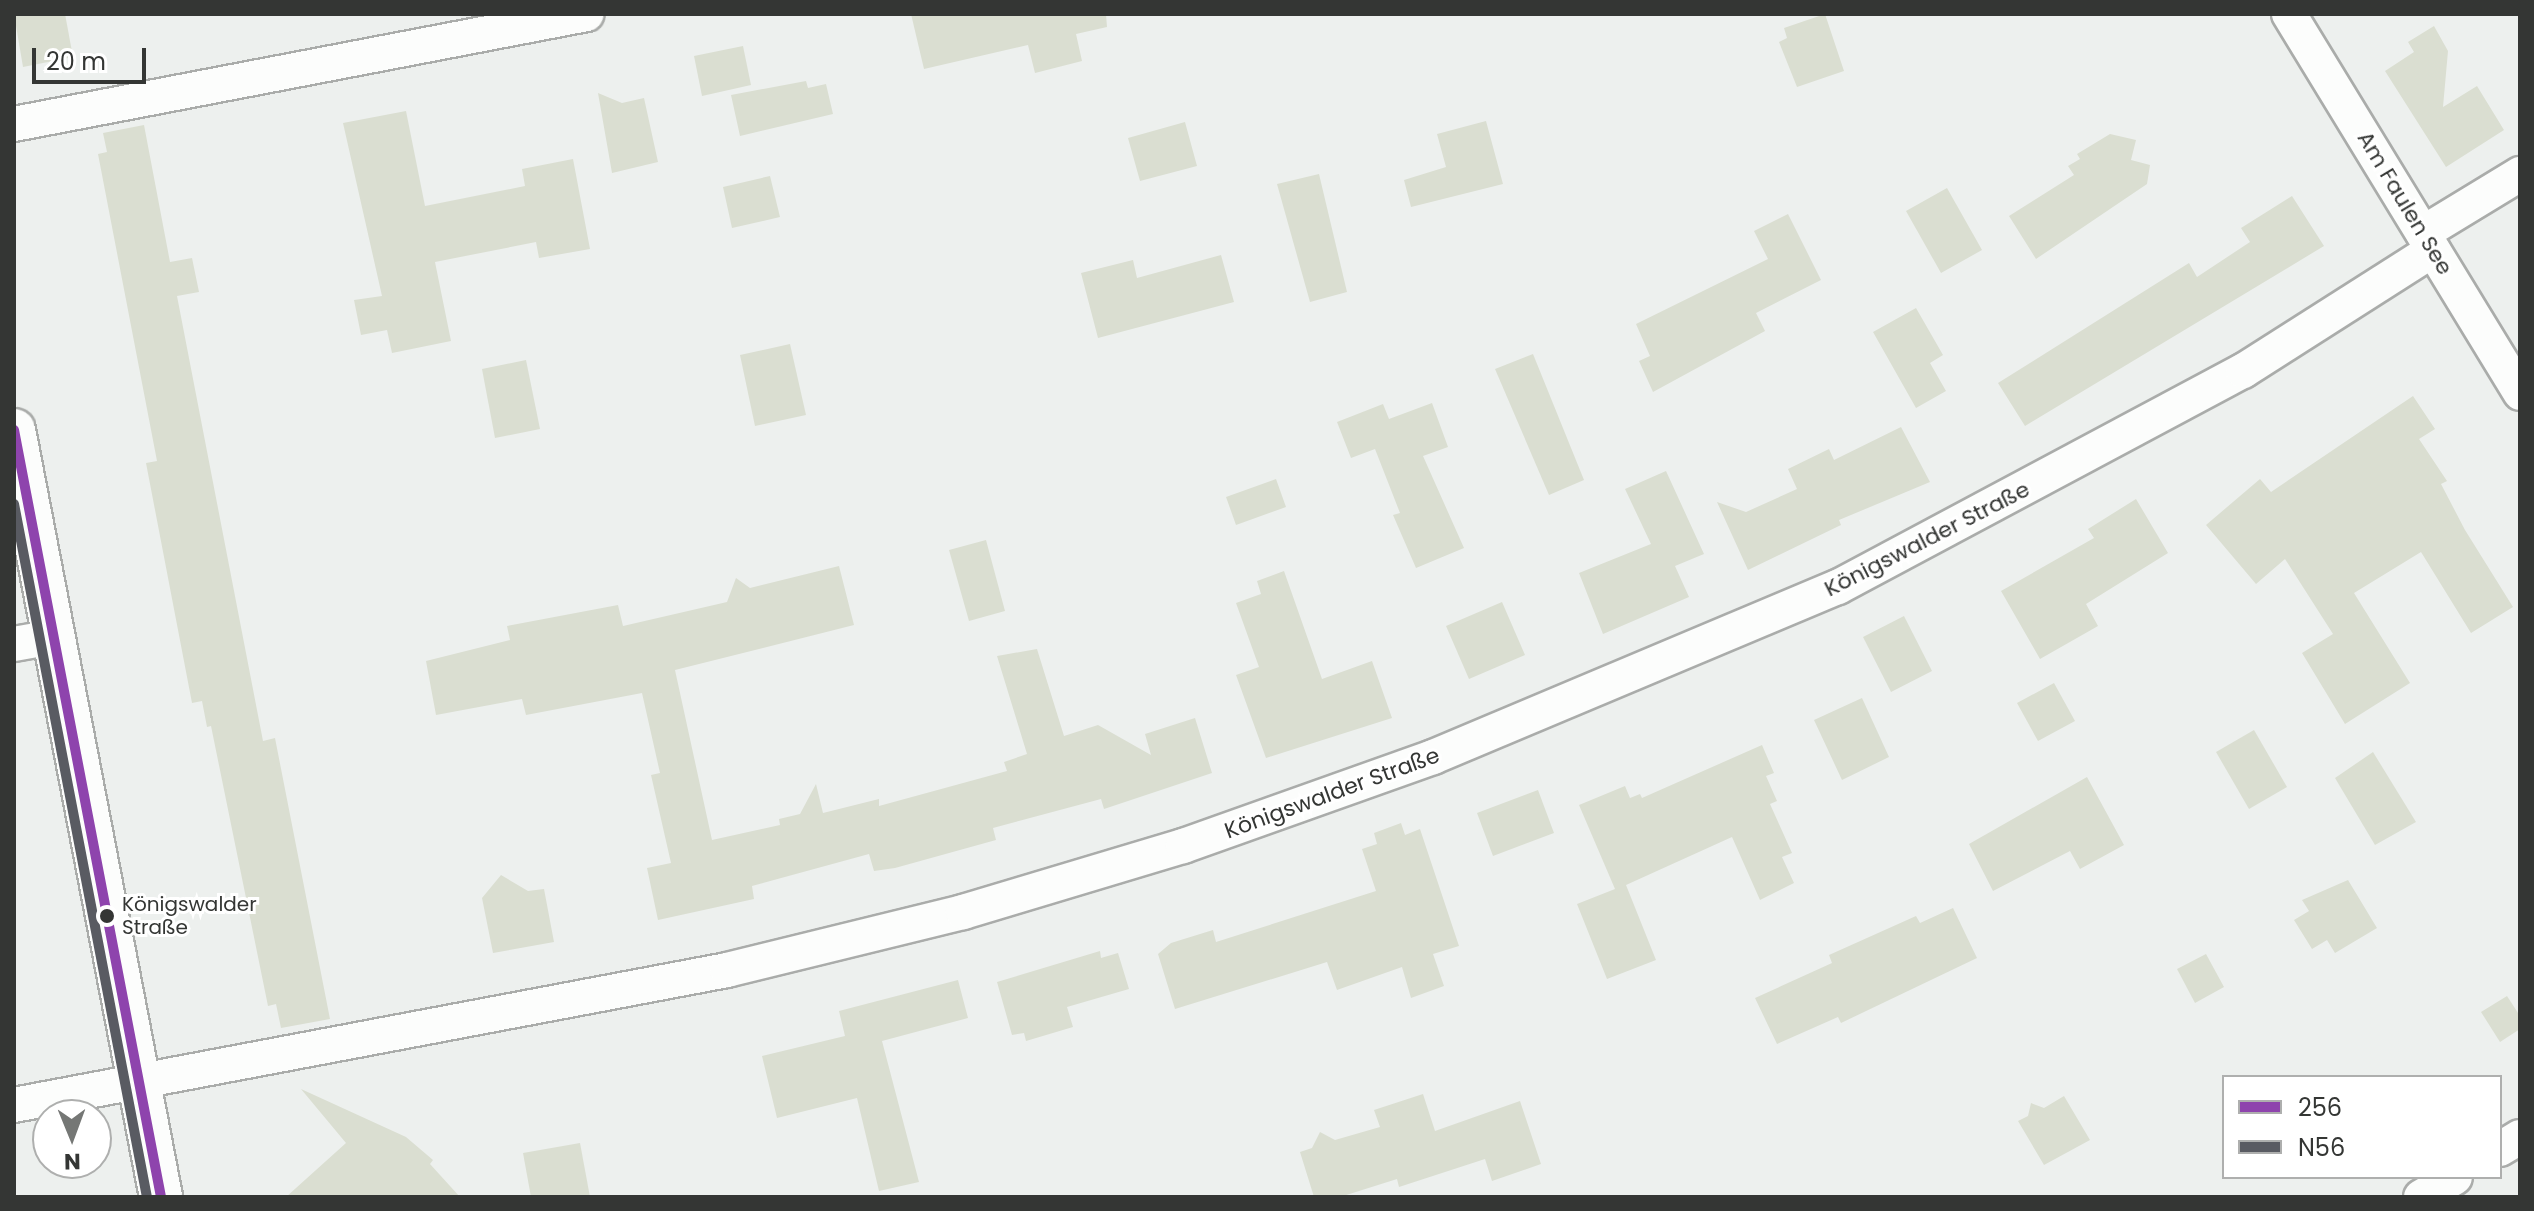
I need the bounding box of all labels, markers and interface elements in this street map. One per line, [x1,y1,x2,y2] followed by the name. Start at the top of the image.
[36,32,150,82] scale bar
[46,45,106,78] text: 20 m
[2352,127,2458,279] street label: Am Faulen See
[1820,476,2034,602] street label: Königswalder Straße
[1221,742,1443,844] street label: Königswalder Straße
[122,892,257,939] place label: Königswalder Straße
[99,908,115,924] marker: Königswalder Straße
[2222,1075,2502,1179] legend
[2298,1091,2342,1124] text: 256
[32,1099,112,1179] north arrow
[2298,1131,2345,1164] text: N56
[64,1146,81,1177] text: N

